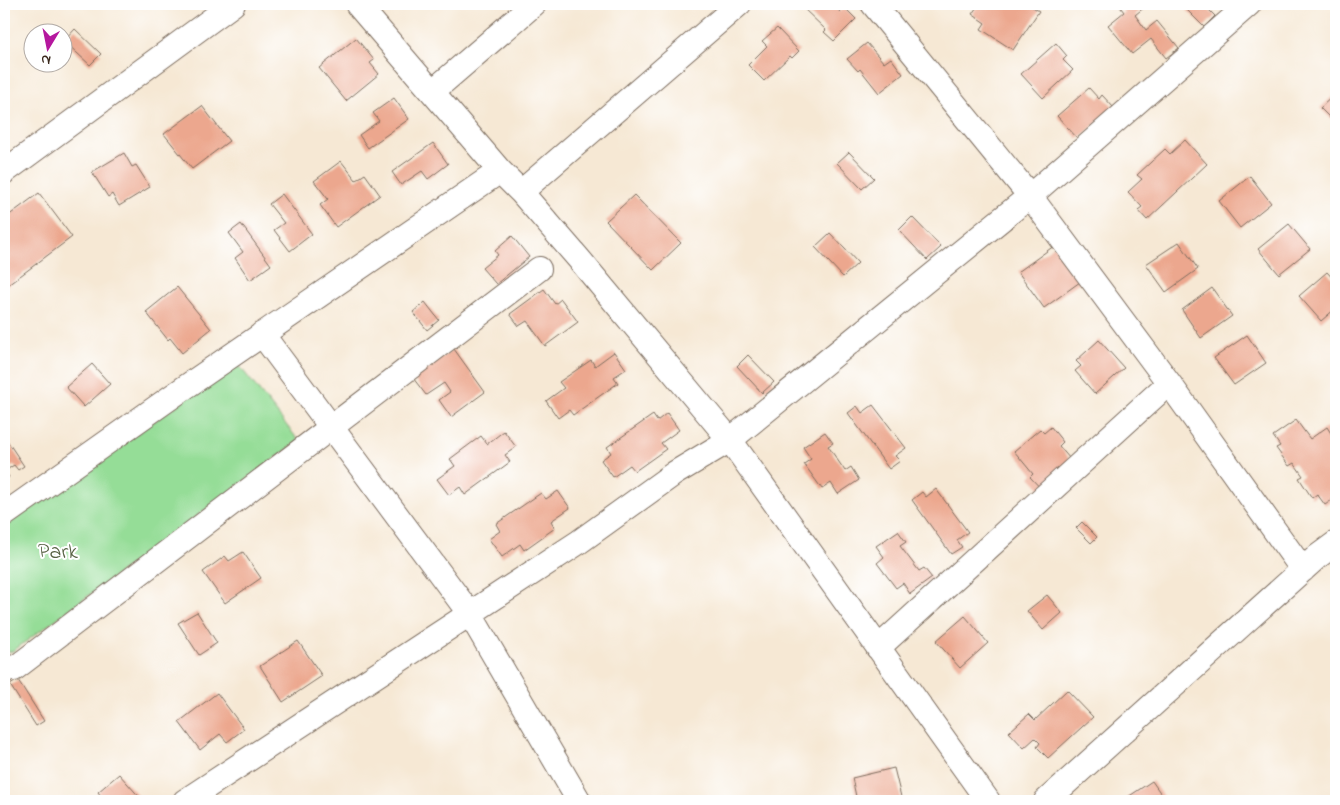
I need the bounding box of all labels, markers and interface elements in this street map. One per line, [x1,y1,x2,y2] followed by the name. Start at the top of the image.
[22,22,72,72] north arrow
[40,48,52,70] text: N
[38,537,78,569] park label: Park

